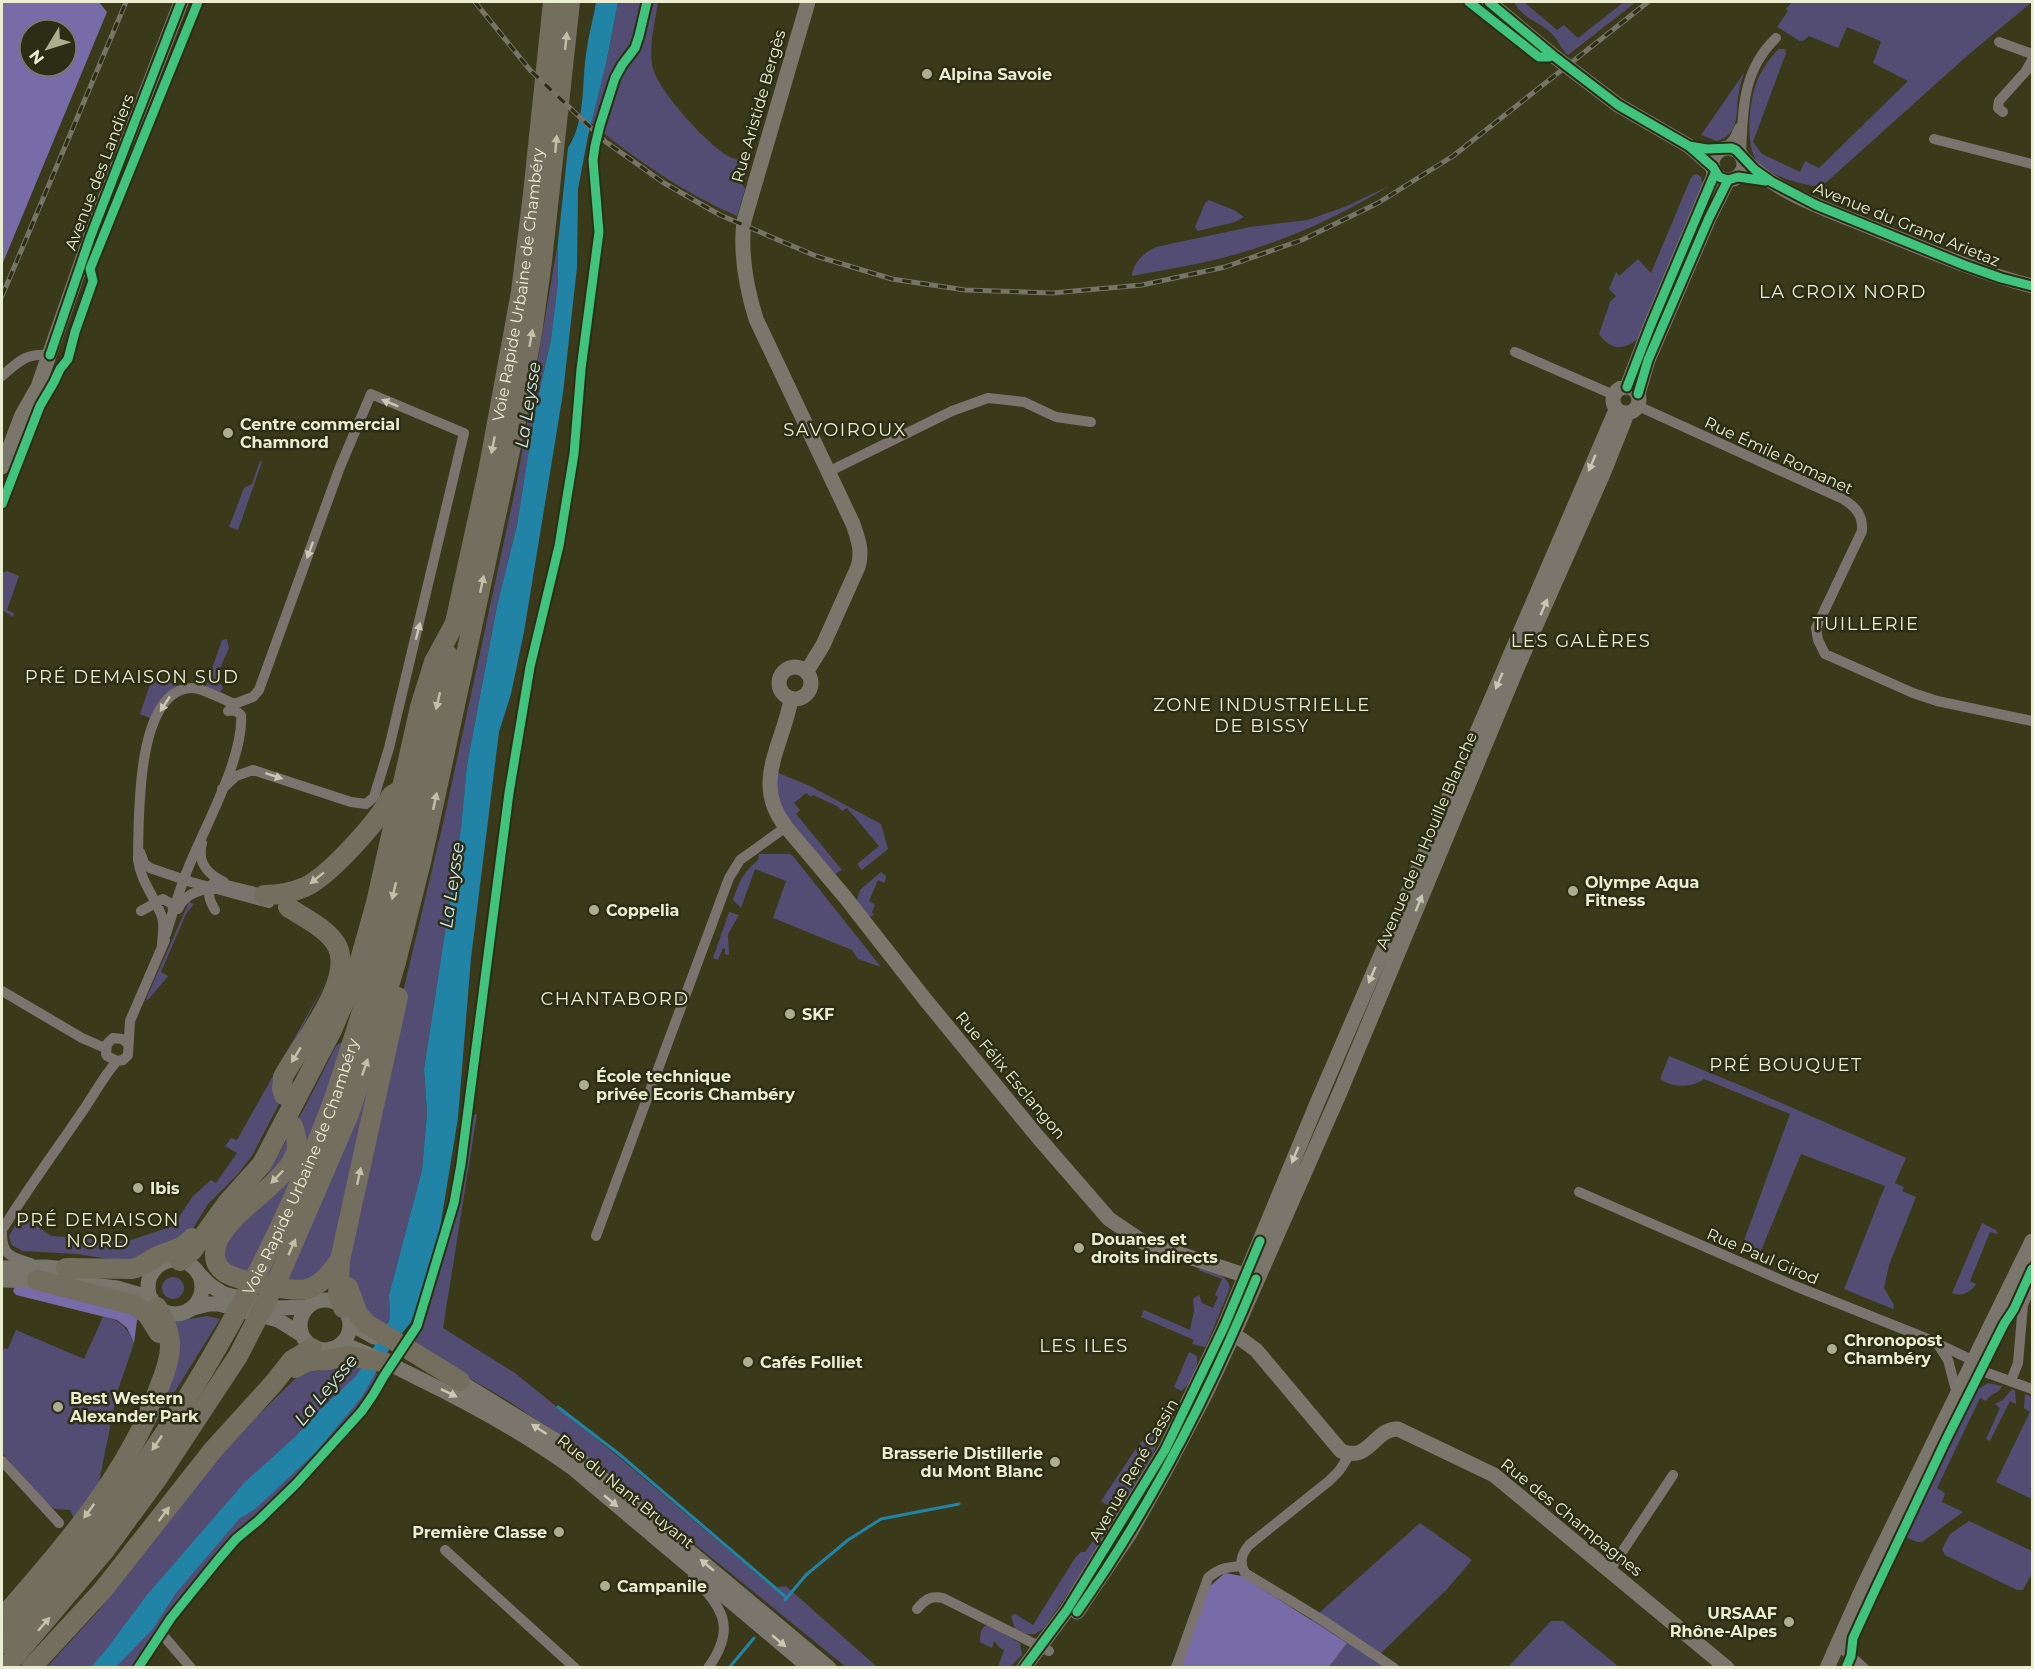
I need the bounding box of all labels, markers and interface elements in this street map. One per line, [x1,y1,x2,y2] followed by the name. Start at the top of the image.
[18,18,78,78] north arrow
[728,27,789,185] street label: Rue Aristide Bergès
[561,31,571,50] one-way arrow
[25,46,48,68] text: N
[938,65,1052,84] place label: Alpina Savoie
[920,67,934,81] marker: Alpina Savoie
[61,91,138,253] street label: Avenue des Landiers
[551,135,561,154] one-way arrow
[488,147,548,423] street label: Voie Rapide Urbaine de Chambéry
[1811,178,2003,271] street label: Avenue du Grand Arietaz
[1759,281,1927,303] district label: LA CROIX NORD
[527,328,536,347] one-way arrow
[510,360,546,450] water label: La Leysse
[381,397,399,407] one-way arrow
[1702,413,1856,498] street label: Rue Émile Romanet
[240,415,400,452] place label: Centre commercial Chamnord
[783,419,907,441] district label: SAVOIROUX
[221,426,235,440] marker: Centre commercial Chamnord
[488,436,497,455] one-way arrow
[1587,454,1597,472] one-way arrow
[304,541,314,559] one-way arrow
[478,574,487,593] one-way arrow
[1540,598,1549,616] one-way arrow
[1812,613,1920,635] district label: TUILLERIE
[413,622,423,641] one-way arrow
[1511,630,1651,652] district label: LES GALÈRES
[25,666,239,688] district label: PRÉ DEMAISON SUD
[1494,672,1504,690] one-way arrow
[433,691,442,710] one-way arrow
[1153,694,1371,737] district label: ZONE INDUSTRIELLE DE BISSY
[159,696,170,713] one-way arrow
[1372,729,1481,951] street label: Avenue de la Houille Blanche
[265,772,283,781] one-way arrow
[430,792,440,810] one-way arrow
[435,840,469,929] water label: La Leysse
[310,871,325,884] one-way arrow
[1585,873,1699,910] place label: Olympe Aqua Fitness
[389,881,399,900] one-way arrow
[1566,884,1580,898] marker: Olympe Aqua Fitness
[1414,893,1424,911] one-way arrow
[606,901,679,920] place label: Coppelia
[587,903,601,917] marker: Coppelia
[1367,967,1377,985] one-way arrow
[540,988,690,1010] district label: CHANTABORD
[802,1005,834,1024] place label: SKF
[783,1007,797,1021] marker: SKF
[952,1008,1070,1143] street label: Rue Félix Esclangon
[239,1036,363,1298] street label: Voie Rapide Urbaine de Chambéry
[291,1047,301,1064] one-way arrow
[1709,1054,1863,1076] district label: PRÉ BOUQUET
[360,1058,370,1076] one-way arrow
[596,1067,795,1104] place label: École technique privée Ecoris Chambéry
[577,1078,591,1092] marker: École technique privée Ecoris Chambéry
[1290,1146,1300,1164] one-way arrow
[355,1167,364,1186] one-way arrow
[271,1170,285,1184] one-way arrow
[150,1179,180,1198] place label: Ibis
[131,1181,145,1195] marker: Ibis
[16,1209,180,1252] district label: PRÉ DEMAISON NORD
[1704,1224,1822,1289] street label: Rue Paul Girod
[1091,1230,1218,1267] place label: Douanes et droits indirects
[287,1238,297,1256] one-way arrow
[1072,1241,1086,1255] marker: Douanes et droits indirects
[1844,1331,1942,1368] place label: Chronopost Chambéry
[1039,1335,1129,1357] district label: LES ILES
[1825,1342,1839,1356] marker: Chronopost Chambéry
[290,1350,362,1430] water label: La Leysse
[760,1353,863,1372] place label: Cafés Folliet
[741,1355,755,1369] marker: Cafés Folliet
[441,1388,458,1398] one-way arrow
[69,1389,199,1426] place label: Best Western Alexander Park
[1085,1395,1182,1545] street label: Avenue René Cassin
[51,1400,65,1414] marker: Best Western Alexander Park
[531,1424,547,1435] one-way arrow
[554,1430,698,1553] street label: Rue du Nant Bruyant
[151,1434,163,1450] one-way arrow
[881,1444,1044,1481] place label: Brasserie Distillerie du Mont Blanc
[1497,1454,1646,1581] street label: Rue des Champagnes
[1048,1455,1062,1469] marker: Brasserie Distillerie du Mont Blanc
[603,1494,618,1507] one-way arrow
[83,1502,95,1518] one-way arrow
[158,1507,170,1523] one-way arrow
[412,1523,547,1542] place label: Première Classe
[552,1525,566,1539] marker: Première Classe
[700,1559,715,1572] one-way arrow
[617,1577,707,1596] place label: Campanile
[598,1579,612,1593] marker: Campanile
[1670,1604,1777,1641] place label: URSAAF Rhône-Alpes
[1782,1615,1796,1629] marker: URSAAF Rhône-Alpes
[37,1617,50,1632] one-way arrow
[771,1634,786,1647] one-way arrow

